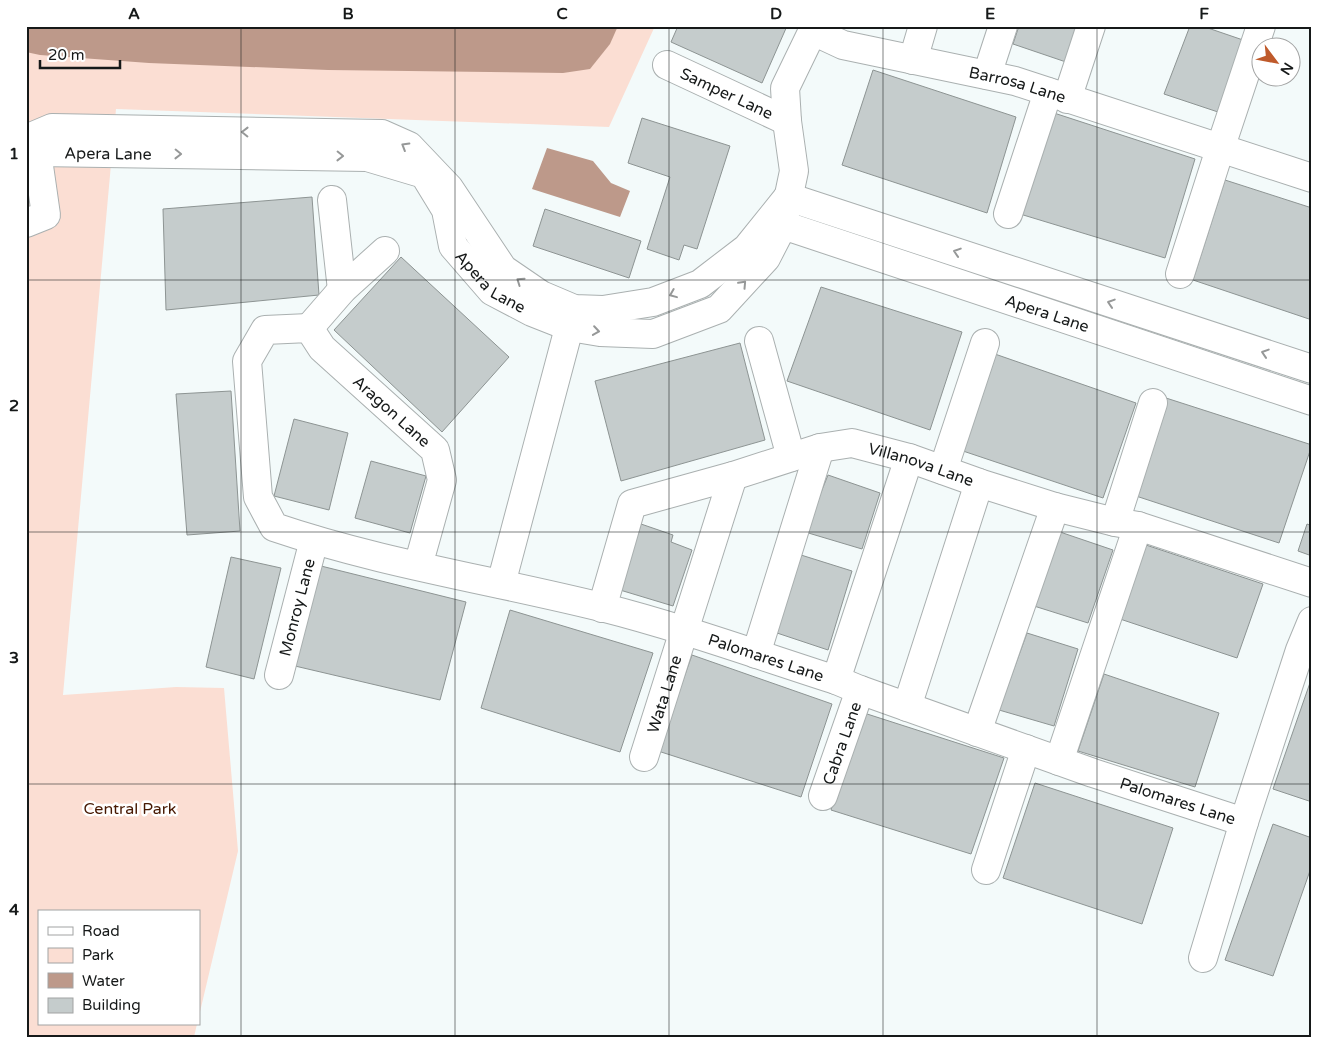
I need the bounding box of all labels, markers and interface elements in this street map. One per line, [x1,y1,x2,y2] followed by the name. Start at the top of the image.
[128,4,140,24] text: A
[342,4,354,24] text: B
[556,4,568,24] text: C
[770,4,782,24] text: D
[985,4,995,24] text: E
[1199,4,1209,24] text: F
[40,38,120,70] scale bar
[1250,38,1300,88] north arrow
[48,46,85,64] text: 20 m
[1276,59,1297,78] text: N
[967,63,1068,108] street label: Barrosa Lane
[677,64,776,124] street label: Samper Lane
[241,127,249,137] one-way arrow
[401,142,410,152] one-way arrow
[64,143,152,165] street label: Apera Lane
[9,144,19,164] text: 1
[174,149,182,159] one-way arrow
[337,151,345,161] one-way arrow
[451,247,529,318] street label: Apera Lane
[953,248,961,258] one-way arrow
[517,278,526,287] one-way arrow
[737,280,746,289] one-way arrow
[669,288,678,299] one-way arrow
[1002,291,1092,337] street label: Apera Lane
[1107,298,1116,308] one-way arrow
[593,325,601,336] one-way arrow
[1262,349,1270,359] one-way arrow
[348,372,434,452] street label: Aragon Lane
[9,396,19,416] text: 2
[866,439,976,491] street label: Villanova Lane
[275,557,320,658] street label: Monroy Lane
[706,630,826,686] street label: Palomares Lane
[9,648,19,668] text: 3
[643,653,687,736] street label: Wata Lane
[819,699,866,788] street label: Cabra Lane
[1117,773,1238,830] street label: Palomares Lane
[83,799,177,819] park label: Central Park
[9,900,19,920] text: 4
[38,910,200,1026] legend
[82,922,120,940] text: Road
[82,946,114,964] text: Park
[82,972,125,990] text: Water
[82,996,141,1014] text: Building

